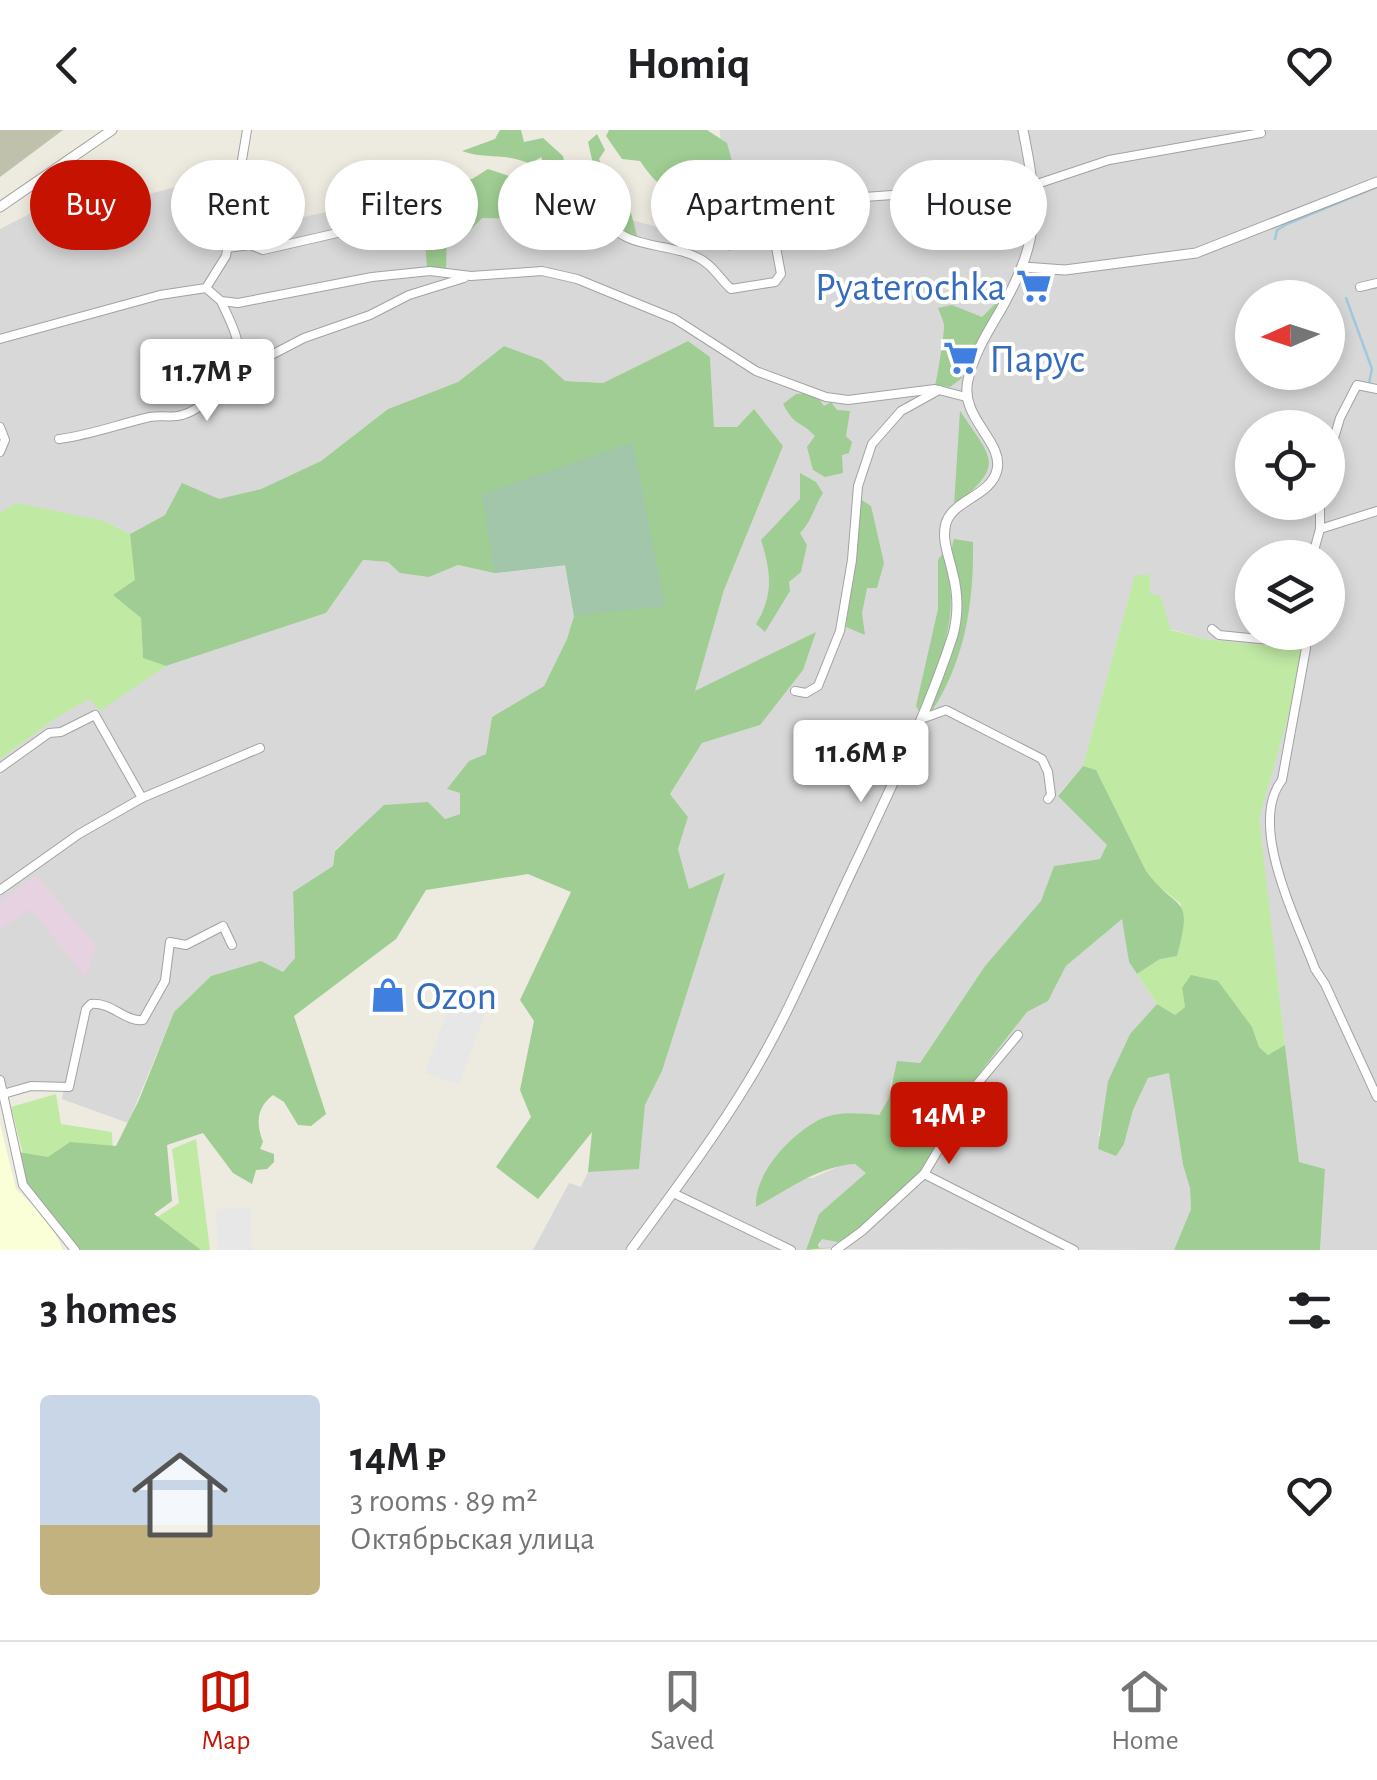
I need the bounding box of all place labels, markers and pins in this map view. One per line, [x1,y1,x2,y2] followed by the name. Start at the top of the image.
[1015,267,1053,305] supermarket icon: Pyaterochka
[815,268,1006,308] place label: Pyaterochka
[115,339,299,424] pin: 11.7M ₽
[942,339,980,377] supermarket icon: Парус
[989,340,1085,380] place label: Парус
[769,720,953,805] pin: 11.6M ₽
[369,976,407,1014] shop icon: Ozon
[416,977,497,1017] place label: Ozon
[879,1082,1019,1167] pin: 14M ₽

